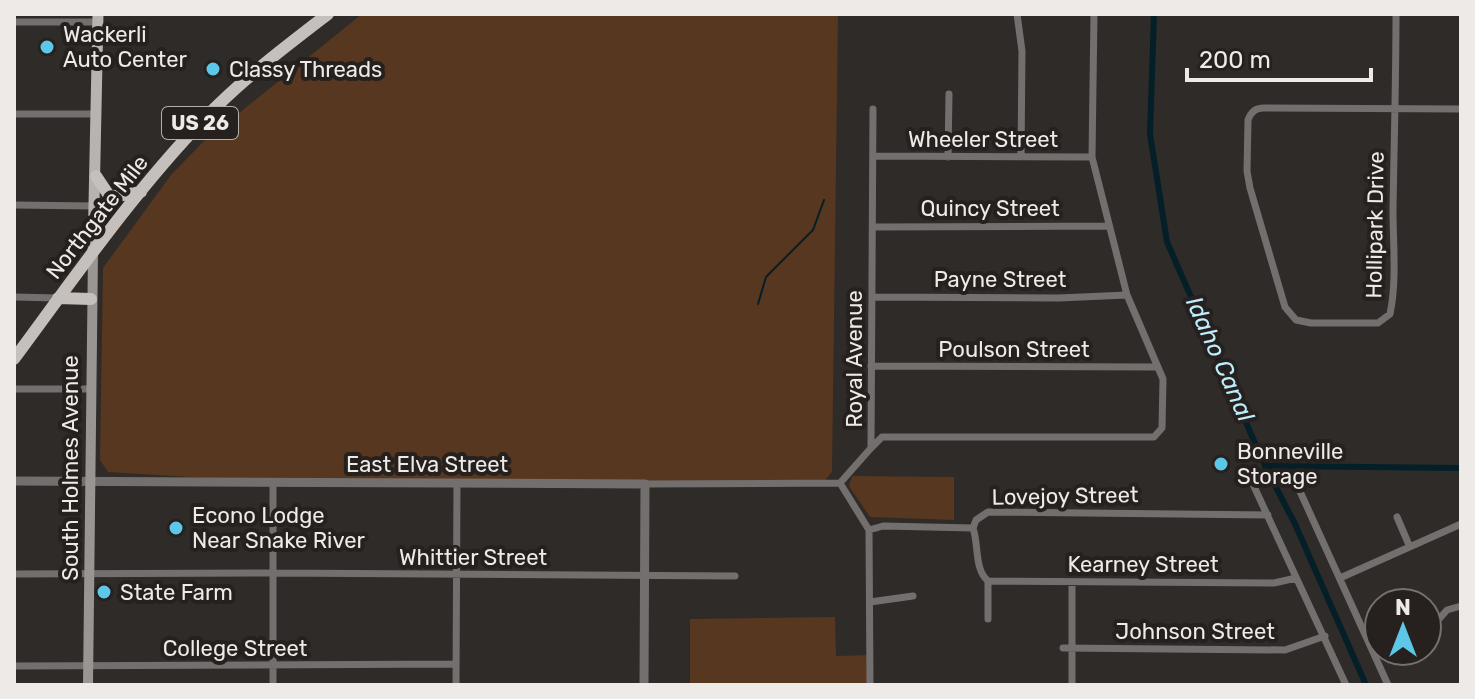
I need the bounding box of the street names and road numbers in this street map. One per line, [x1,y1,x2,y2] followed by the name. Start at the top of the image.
[162,107,238,139] road number: US 26
[908,126,1058,153] street label: Wheeler Street
[40,149,154,285] street label: Northgate Mile
[1360,151,1390,299] street label: Hollipark Drive
[920,195,1060,222] street label: Quincy Street
[934,266,1067,293] street label: Payne Street
[841,290,868,428] street label: Royal Avenue
[938,336,1090,363] street label: Poulson Street
[57,355,84,581] street label: South Holmes Avenue
[346,451,509,478] street label: East Elva Street
[991,481,1139,511] street label: Lovejoy Street
[399,544,547,571] street label: Whittier Street
[1067,551,1219,578] street label: Kearney Street
[1115,618,1275,645] street label: Johnson Street
[163,635,308,662] street label: College Street

